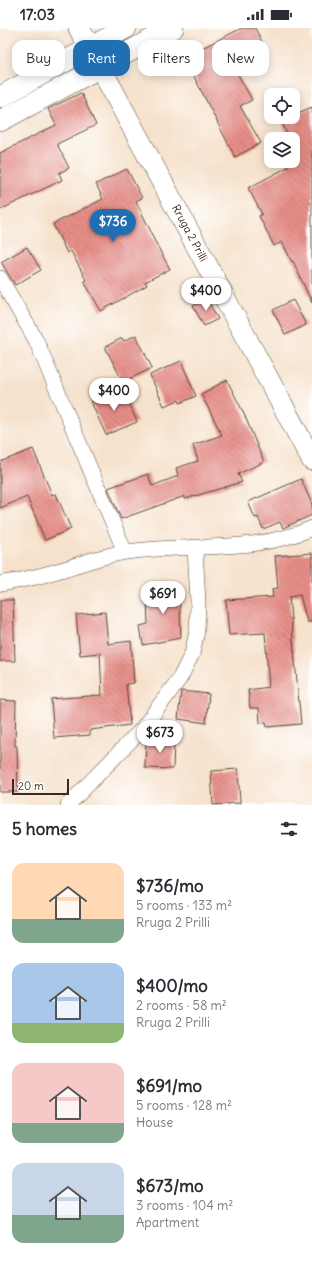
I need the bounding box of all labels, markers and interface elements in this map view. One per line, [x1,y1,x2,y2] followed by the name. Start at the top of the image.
[20,5,55,24] text: 17:03
[12,40,65,76] chip: Buy
[73,40,130,76] chip: Rent
[138,40,204,76] chip: Filters
[212,40,269,76] chip: New
[264,88,300,168] map controls
[264,88,300,124] button: locate
[264,132,300,168] button: layers
[169,202,211,264] street label: Rruga 2 Prilli
[89,209,137,243] pin: $736
[99,213,127,230] text: $736
[182,278,230,312] pin: $400
[190,282,222,299] text: $400
[90,378,138,412] pin: $400
[98,382,130,399] text: $400
[139,581,187,615] pin: $691
[149,585,177,602] text: $691
[136,720,184,754] pin: $673
[146,724,174,741] text: $673
[12,777,69,796] scale bar
[18,779,44,793] text: 20 m
[12,818,77,840] text: 5 homes
[278,818,300,840] icon: filters
[136,875,204,897] text: $736/mo
[44,879,92,927] icon: home
[136,897,232,914] text: 5 rooms · 133 m²
[136,914,210,931] text: Rruga 2 Prilli
[136,975,208,997] text: $400/mo
[44,979,92,1027] icon: home
[136,997,227,1014] text: 2 rooms · 58 m²
[136,1014,210,1031] text: Rruga 2 Prilli
[136,1075,202,1097] text: $691/mo
[44,1079,92,1127] icon: home
[136,1097,232,1114] text: 5 rooms · 128 m²
[136,1114,173,1131] text: House
[136,1175,204,1197] text: $673/mo
[44,1179,92,1227] icon: home
[136,1197,233,1214] text: 3 rooms · 104 m²
[136,1214,199,1231] text: Apartment

